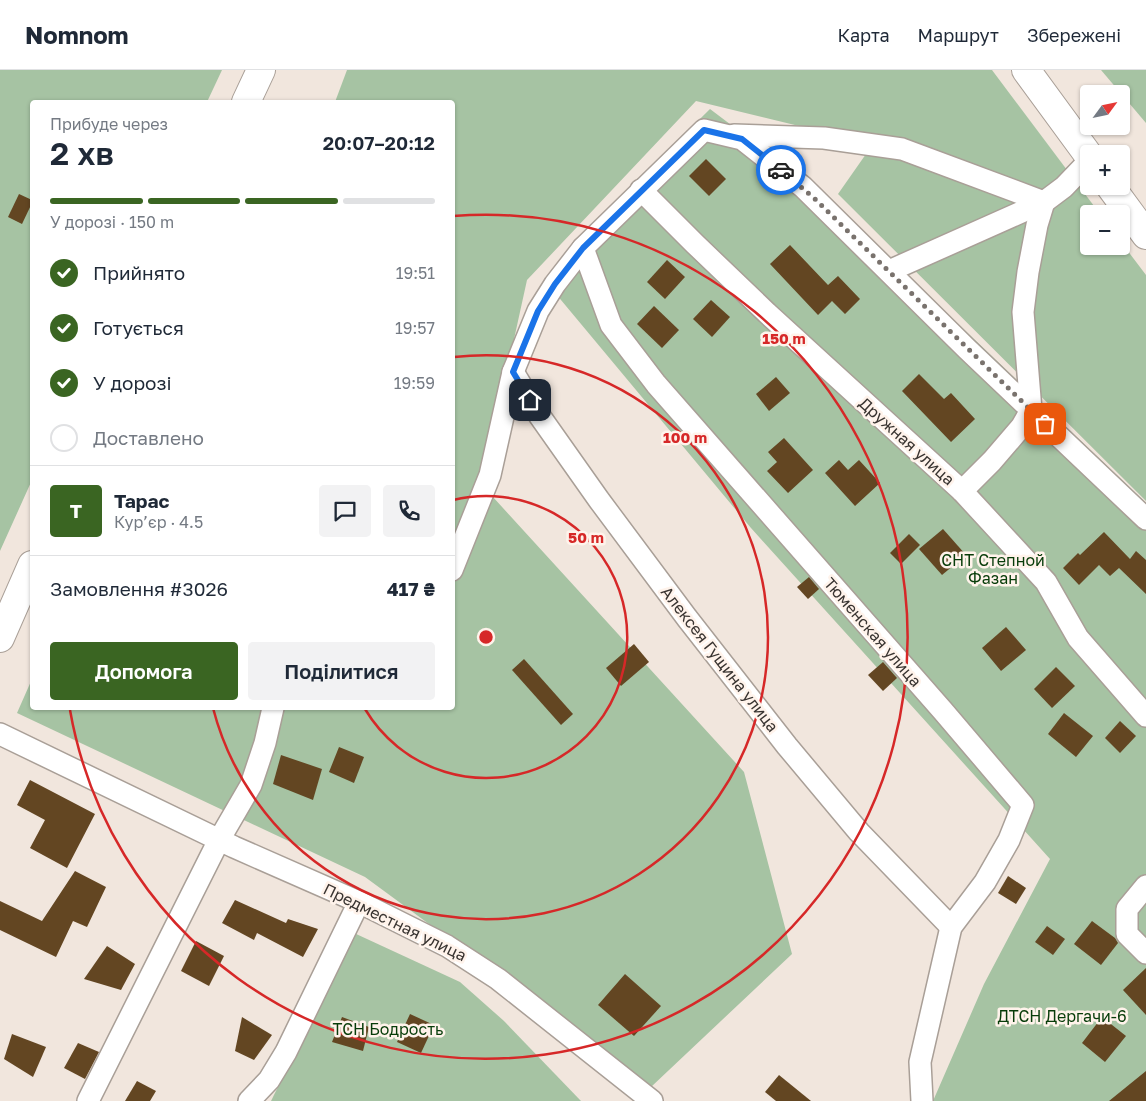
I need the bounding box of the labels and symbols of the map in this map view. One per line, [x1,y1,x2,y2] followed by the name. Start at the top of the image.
[1080,85,1130,135] north arrow
[756,145,806,195] courier
[762,329,806,347] text: 150 m
[509,379,551,421] pin
[855,393,959,489] street label: Дружная улица
[1024,403,1066,445] pin
[663,428,707,446] text: 100 m
[568,528,604,546] text: 50 m
[941,550,1045,588] park label: СНТ Степной Фазан
[820,573,926,691] street label: Тюменская улица
[657,582,783,736] street label: Алексея Гущина улица
[477,628,495,646] centre of rings
[320,879,470,965] street label: Предместная улица
[997,1006,1127,1026] park label: ДТСН Дергачи-6
[333,1019,443,1039] park label: ТСН Бодрость

